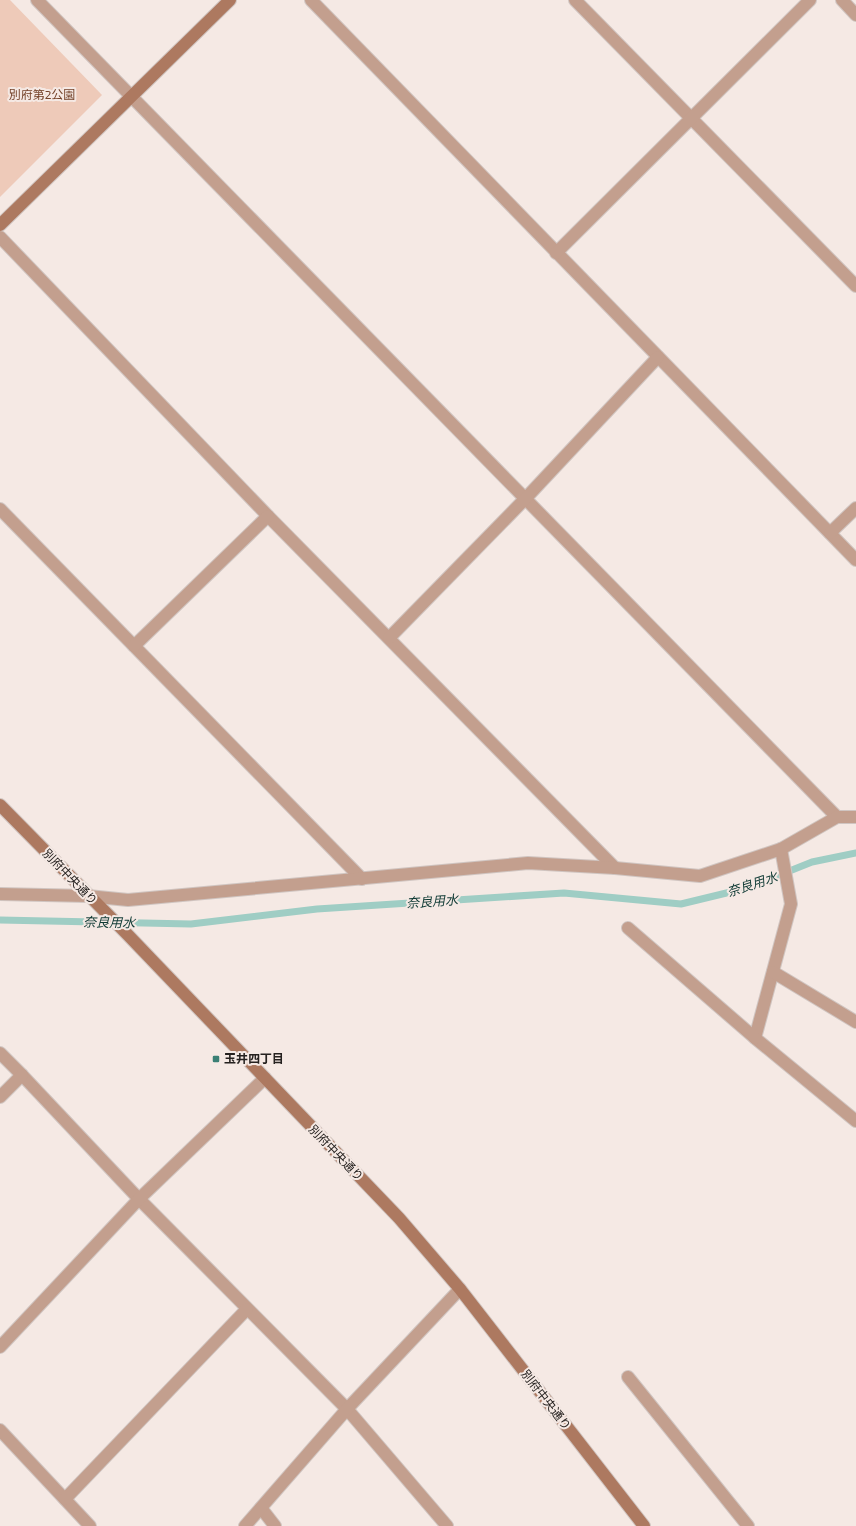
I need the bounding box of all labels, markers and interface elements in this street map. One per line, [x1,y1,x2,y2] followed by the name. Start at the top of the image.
[9,87,75,101] park label: 別府第2公園
[41,846,101,907] street label: 別府中央通り
[725,868,781,900] water label: 奈良用水
[405,891,460,911] water label: 奈良用水
[83,914,137,930] water label: 奈良用水
[224,1051,284,1065] place label: 玉井四丁目
[211,1054,221,1064] marker: 玉井四丁目
[307,1122,367,1183] street label: 別府中央通り
[519,1367,574,1432] street label: 別府中央通り

